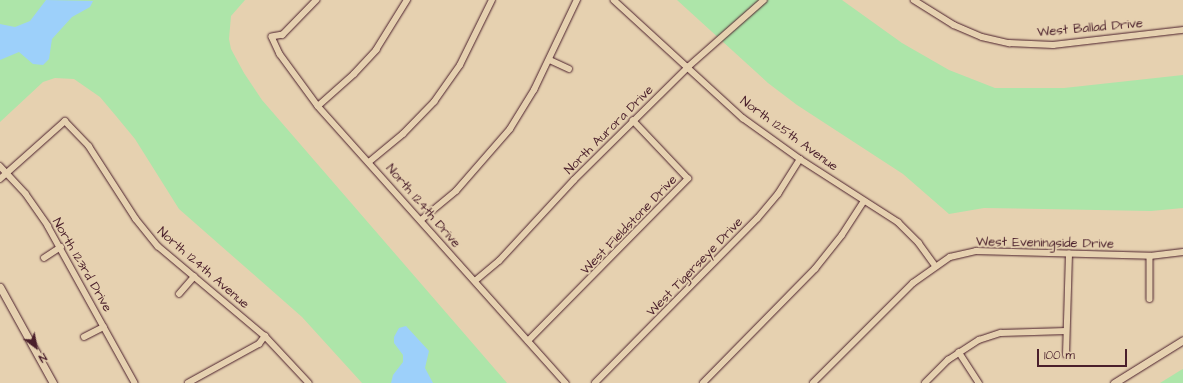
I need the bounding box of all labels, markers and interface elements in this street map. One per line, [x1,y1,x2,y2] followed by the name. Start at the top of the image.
[1037,16,1143,40] street label: West Ballad Drive
[561,82,657,178] street label: North Aurora Drive
[737,93,841,175] street label: North 125th Avenue
[382,161,464,251] street label: North 124th Drive
[577,172,681,278] street label: West Fieldstone Drive
[644,214,746,320] street label: West Tigerseye Drive
[49,215,115,315] street label: North 123rd Drive
[154,224,252,312] street label: North 124th Avenue
[976,234,1114,252] street label: West Eveningside Drive
[16,327,56,367] north arrow
[1039,341,1129,367] scale bar
[1044,347,1075,364] text: 100 m
[36,349,50,366] text: N

